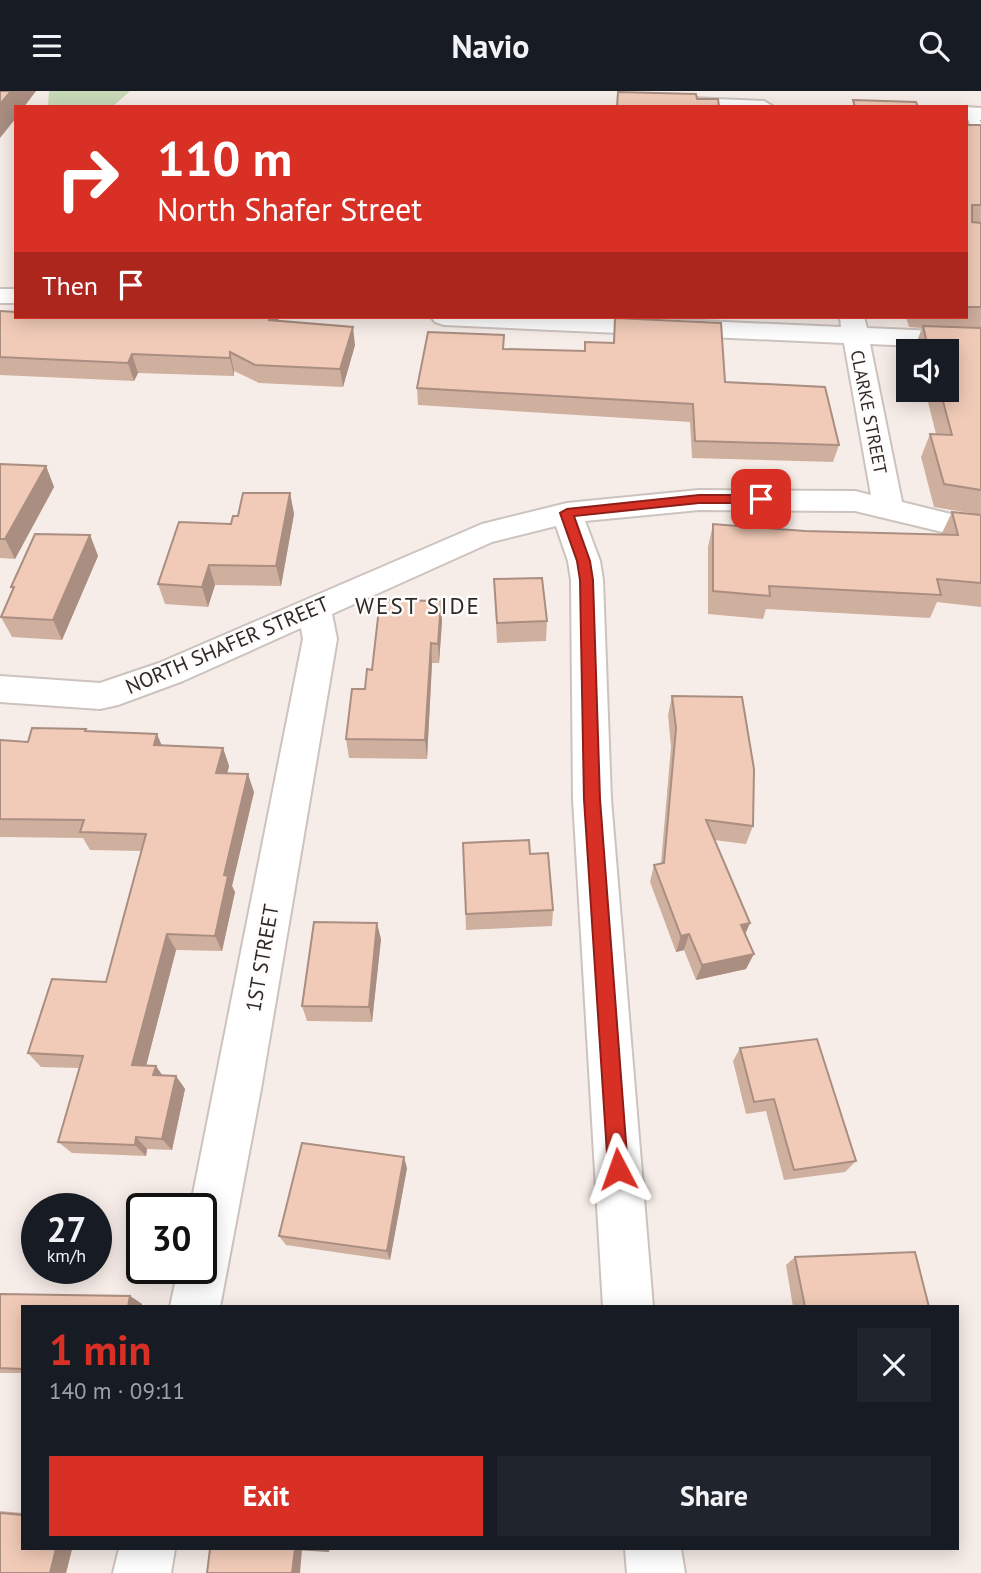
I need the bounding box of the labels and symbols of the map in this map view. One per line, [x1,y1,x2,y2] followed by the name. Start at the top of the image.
[846,348,892,476] street label: CLARKE STREET
[731,469,791,529] pin
[121,590,333,700] street label: NORTH SHAFER STREET
[355,591,481,620] district label: WEST SIDE
[239,902,285,1014] street label: 1ST STREET
[581,1132,655,1206] position arrow
[126,1193,217,1284] speed limit sign: 30

